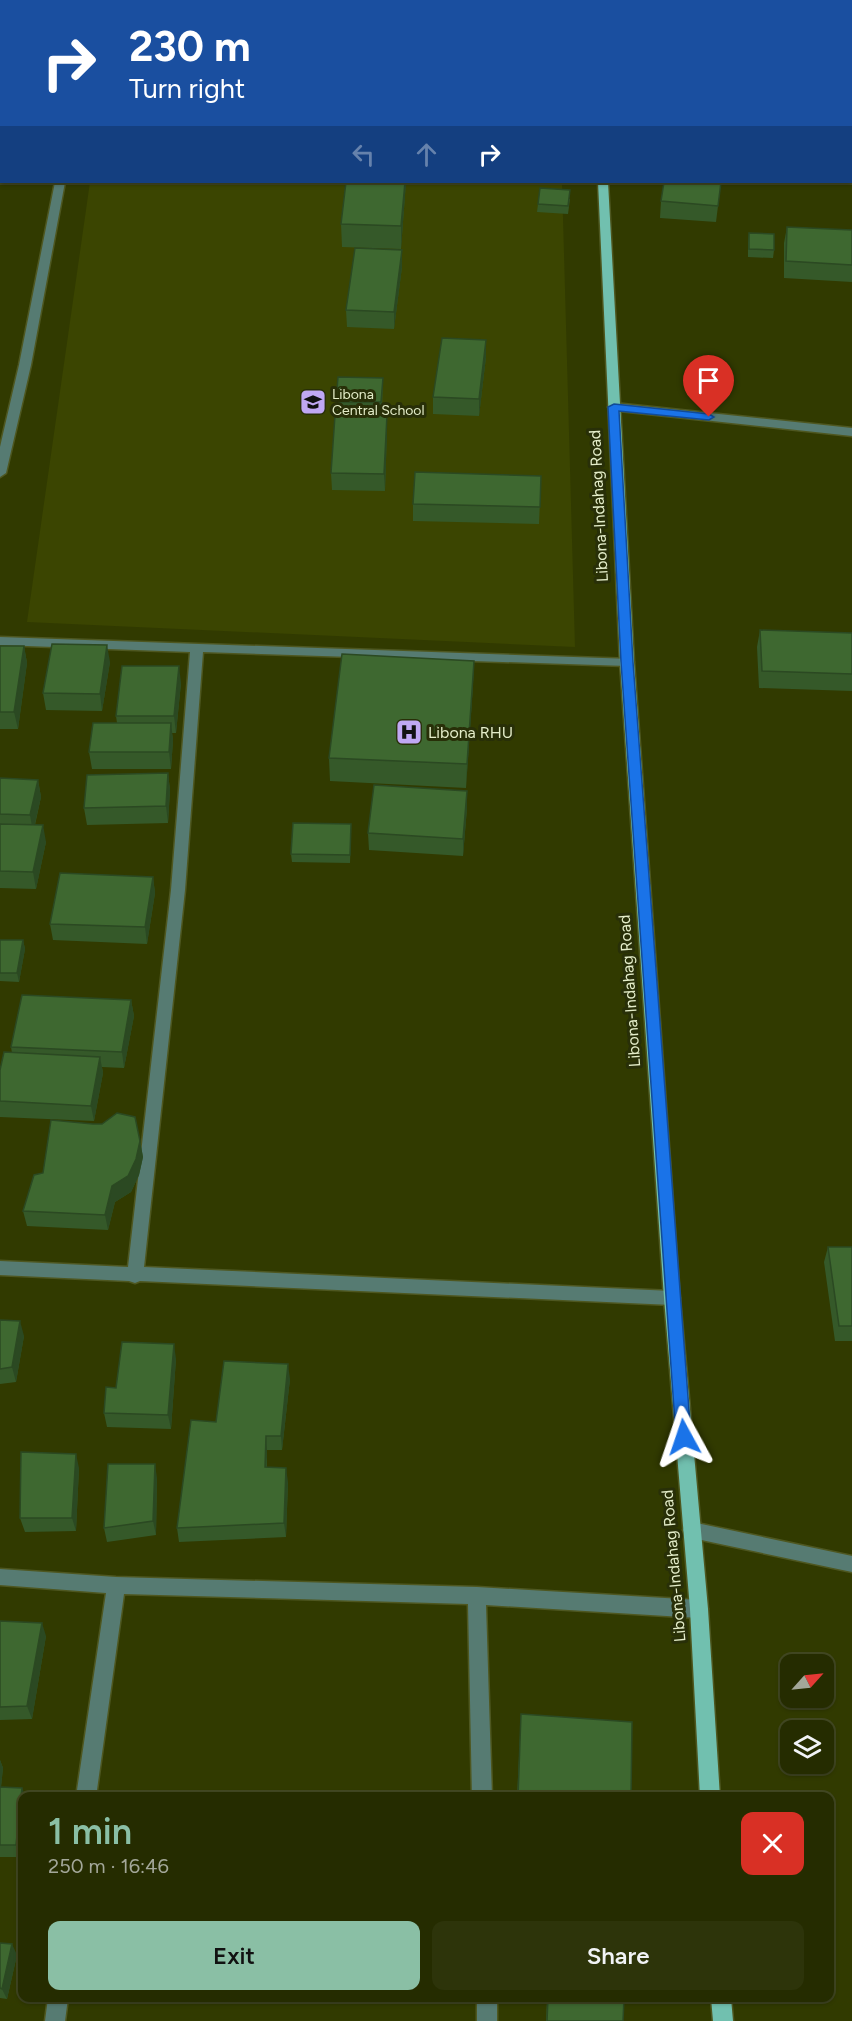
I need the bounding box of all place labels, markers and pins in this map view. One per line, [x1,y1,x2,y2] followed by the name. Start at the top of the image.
[683,355,734,417] pin
[332,386,425,419] place label: Libona Central School
[298,387,328,417] school or university icon: Libona Central School
[394,717,424,747] hospital icon: Libona RHU
[428,723,513,742] place label: Libona RHU

